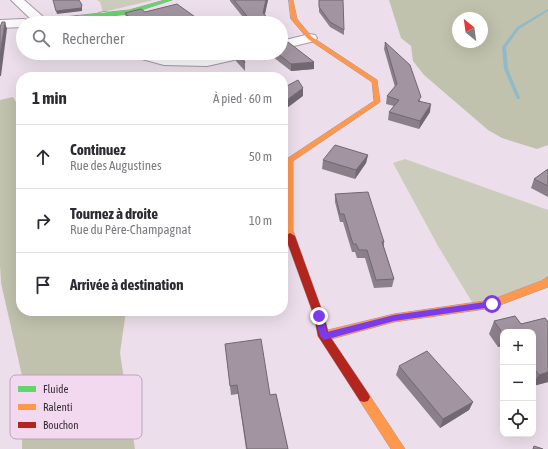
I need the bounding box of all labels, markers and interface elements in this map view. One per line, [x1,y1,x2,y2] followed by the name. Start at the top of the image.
[452,12,488,48] north arrow
[16,16,288,60] search box
[30,27,52,49] icon: search
[62,30,124,47] text: Rechercher
[32,88,67,108] text: 1 min
[213,91,272,106] text: À pied · 60 m
[70,141,126,158] text: Continuez
[32,146,54,168] icon: ahead
[249,149,272,164] text: 50 m
[70,158,162,173] text: Rue des Augustines
[70,205,158,222] text: Tournez à droite
[32,210,54,232] icon: right
[249,213,272,228] text: 10 m
[70,222,191,237] text: Rue du Père-Champagnat
[32,274,54,296] icon: arrive
[70,276,184,293] text: Arrivée à destination
[483,295,501,313] route start
[310,307,328,325] route end
[500,329,536,437] map controls
[500,329,536,365] button: +
[500,365,536,401] button: −
[10,375,142,439] legend
[43,383,68,395] text: Fluide
[43,401,72,413] text: Ralenti
[500,401,536,437] button: locate
[43,419,79,431] text: Bouchon

